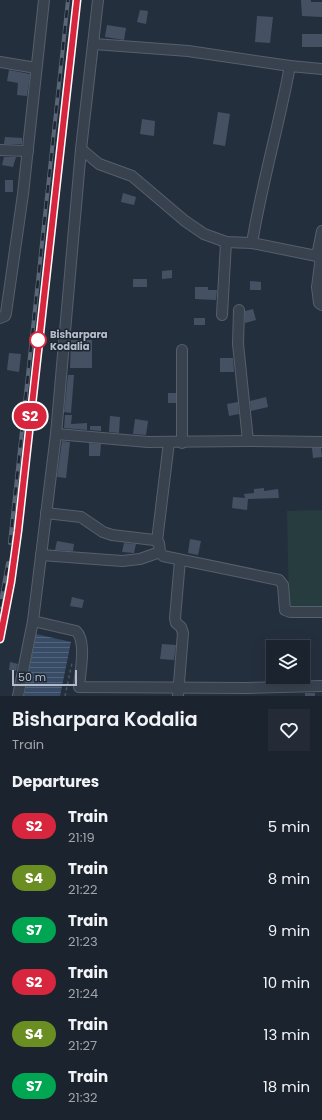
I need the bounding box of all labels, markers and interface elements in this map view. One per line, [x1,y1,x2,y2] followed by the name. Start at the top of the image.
[50,327,108,354] place label: Bisharpara Kodalia
[29,331,47,349] marker: Bisharpara Kodalia
[12,403,48,429] line badge: S2
[22,406,38,426] text: S2
[266,640,310,684] map controls
[266,640,310,684] button: layers
[12,668,77,687] scale bar
[18,669,46,685] text: 50 m
[12,706,198,733] text: Bisharpara Kodalia
[268,709,310,751] button: heart
[12,735,44,754] text: Train
[12,771,99,792] text: Departures
[68,806,108,827] text: Train
[26,816,42,836] text: S2
[268,816,310,837] text: 5 min
[68,828,95,847] text: 21:19
[68,858,108,879] text: Train
[25,868,43,888] text: S4
[268,868,310,889] text: 8 min
[68,880,97,899] text: 21:22
[68,910,108,931] text: Train
[26,920,42,940] text: S7
[268,920,310,941] text: 9 min
[68,932,98,951] text: 21:23
[68,962,108,983] text: Train
[26,972,42,992] text: S2
[263,972,310,993] text: 10 min
[68,984,98,1003] text: 21:24
[68,1014,108,1035] text: Train
[25,1024,43,1044] text: S4
[264,1024,310,1045] text: 13 min
[68,1036,97,1055] text: 21:27
[68,1066,108,1087] text: Train
[26,1076,42,1096] text: S7
[263,1076,310,1097] text: 18 min
[68,1088,98,1107] text: 21:32

